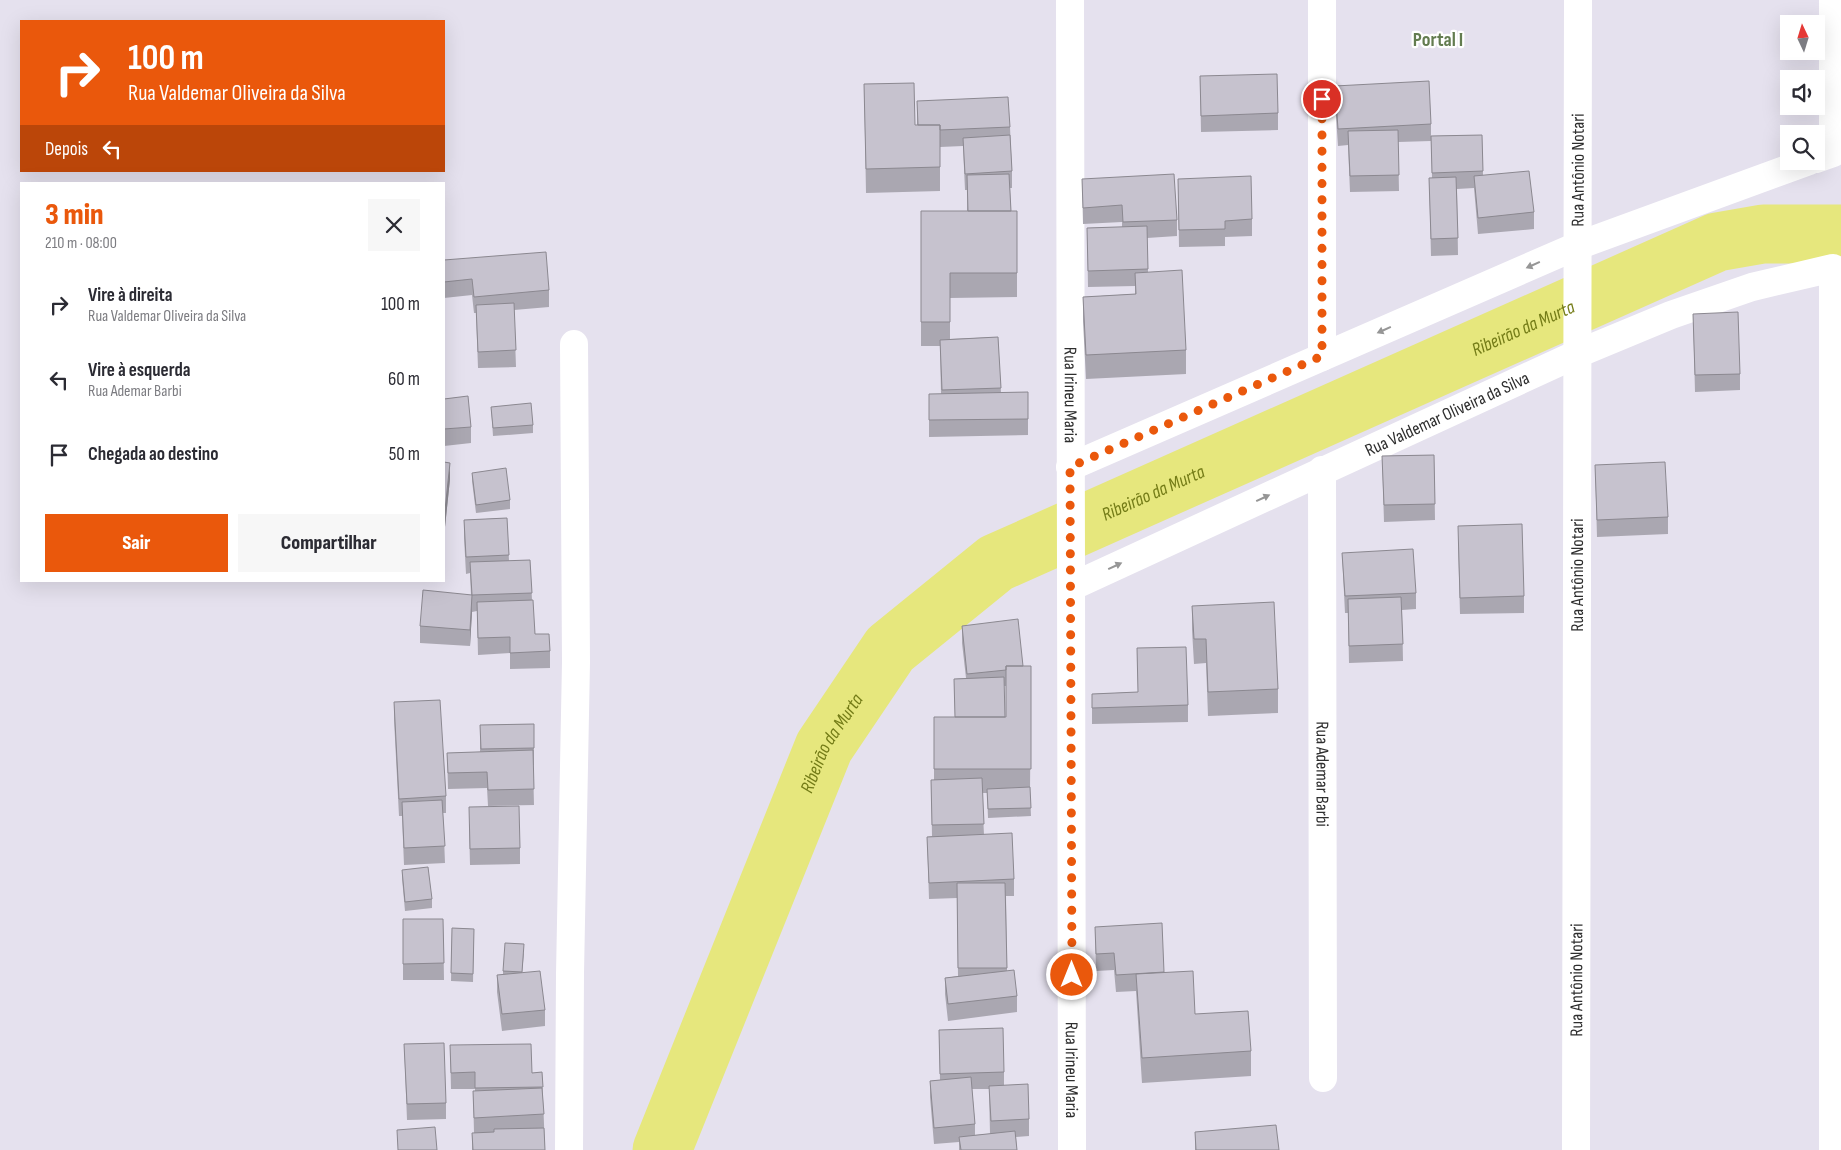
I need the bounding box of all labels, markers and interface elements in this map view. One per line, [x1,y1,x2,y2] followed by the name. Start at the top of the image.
[1780,15,1825,60] north arrow
[1780,15,1825,170] map controls
[1413,28,1463,52] district label: Portal I
[128,37,204,80] text: 100 m
[45,40,110,105] icon: right
[1780,70,1825,115] button: sound
[1301,78,1343,120] pin
[128,80,346,107] text: Rua Valdemar Oliveira da Silva
[1308,85,1336,113] icon: arrive
[1567,113,1588,227] street label: Rua Antônio Notari
[1780,125,1825,170] button: search
[98,135,126,163] icon: left
[45,138,88,161] text: Depois
[45,197,104,233] text: 3 min
[368,199,420,251] button: close
[45,234,117,253] text: 210 m · 08:00
[1525,261,1540,269] one-way arrow
[88,284,172,307] text: Vire à direita
[45,291,73,319] icon: right
[381,293,420,316] text: 100 m
[1468,295,1578,361] water label: Ribeirão da Murta
[88,307,246,326] text: Rua Valdemar Oliveira da Silva
[1377,326,1391,334] one-way arrow
[1060,347,1081,443] street label: Rua Irineu Maria
[88,359,190,382] text: Vire à esquerda
[45,366,73,394] icon: left
[1362,367,1532,461] street label: Rua Valdemar Oliveira da Silva
[388,368,420,391] text: 60 m
[88,382,182,401] text: Rua Ademar Barbi
[45,441,73,469] icon: arrive
[88,443,218,466] text: Chegada ao destino
[389,443,420,466] text: 50 m
[1098,460,1208,526] water label: Ribeirão da Murta
[1255,493,1270,502] one-way arrow
[45,514,228,572] button: Sair
[238,514,420,572] button: Compartilhar
[1566,518,1588,632] street label: Rua Antônio Notari
[1108,562,1122,570] one-way arrow
[795,689,868,796] water label: Ribeirão da Murta
[1312,721,1333,827] street label: Rua Ademar Barbi
[1566,923,1587,1037] street label: Rua Antônio Notari
[1045,948,1097,1000] position arrow
[1061,1022,1082,1118] street label: Rua Irineu Maria

